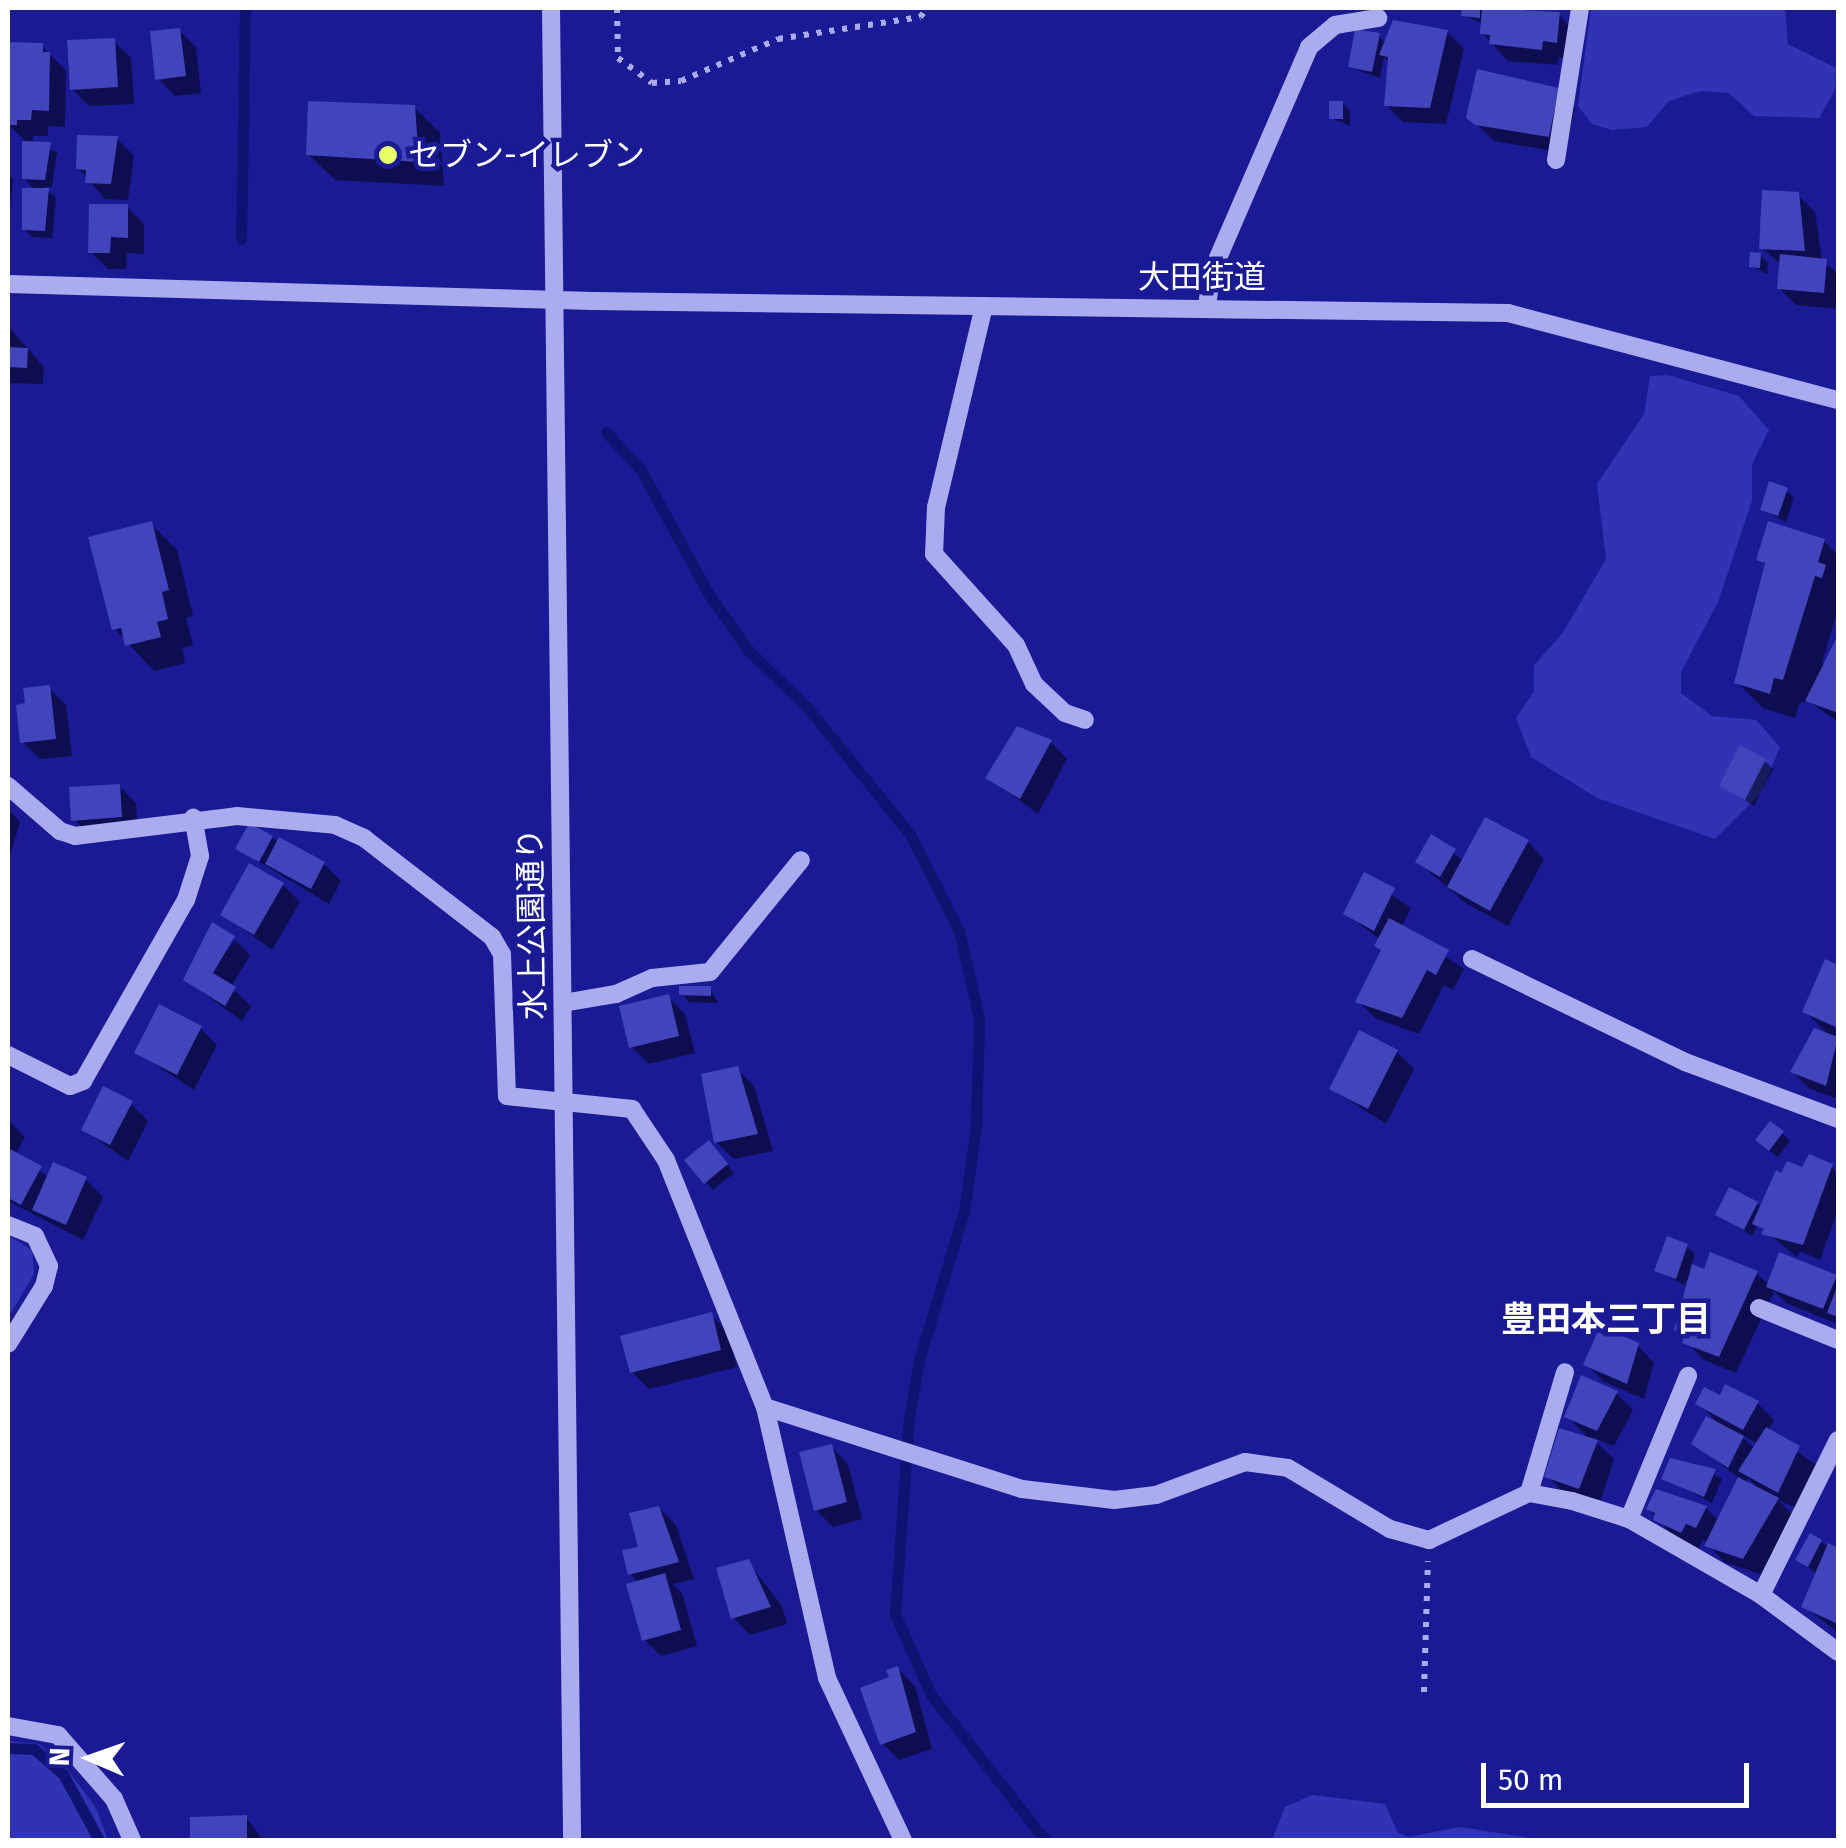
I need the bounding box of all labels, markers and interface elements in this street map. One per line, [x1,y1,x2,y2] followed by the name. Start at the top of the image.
[408,136,645,174] place label: セブン-イレブン
[377,144,399,166] marker: セブン-イレブン
[1138,258,1266,296] street label: 大田街道
[511,828,553,1020] street label: 水上公園通り
[1501,1298,1711,1340] district label: 豊田本三丁目
[40,1708,140,1808] north arrow
[1486,1743,1754,1805] scale bar
[43,1747,76,1767] text: N
[1498,1762,1563,1798] text: 50 m

